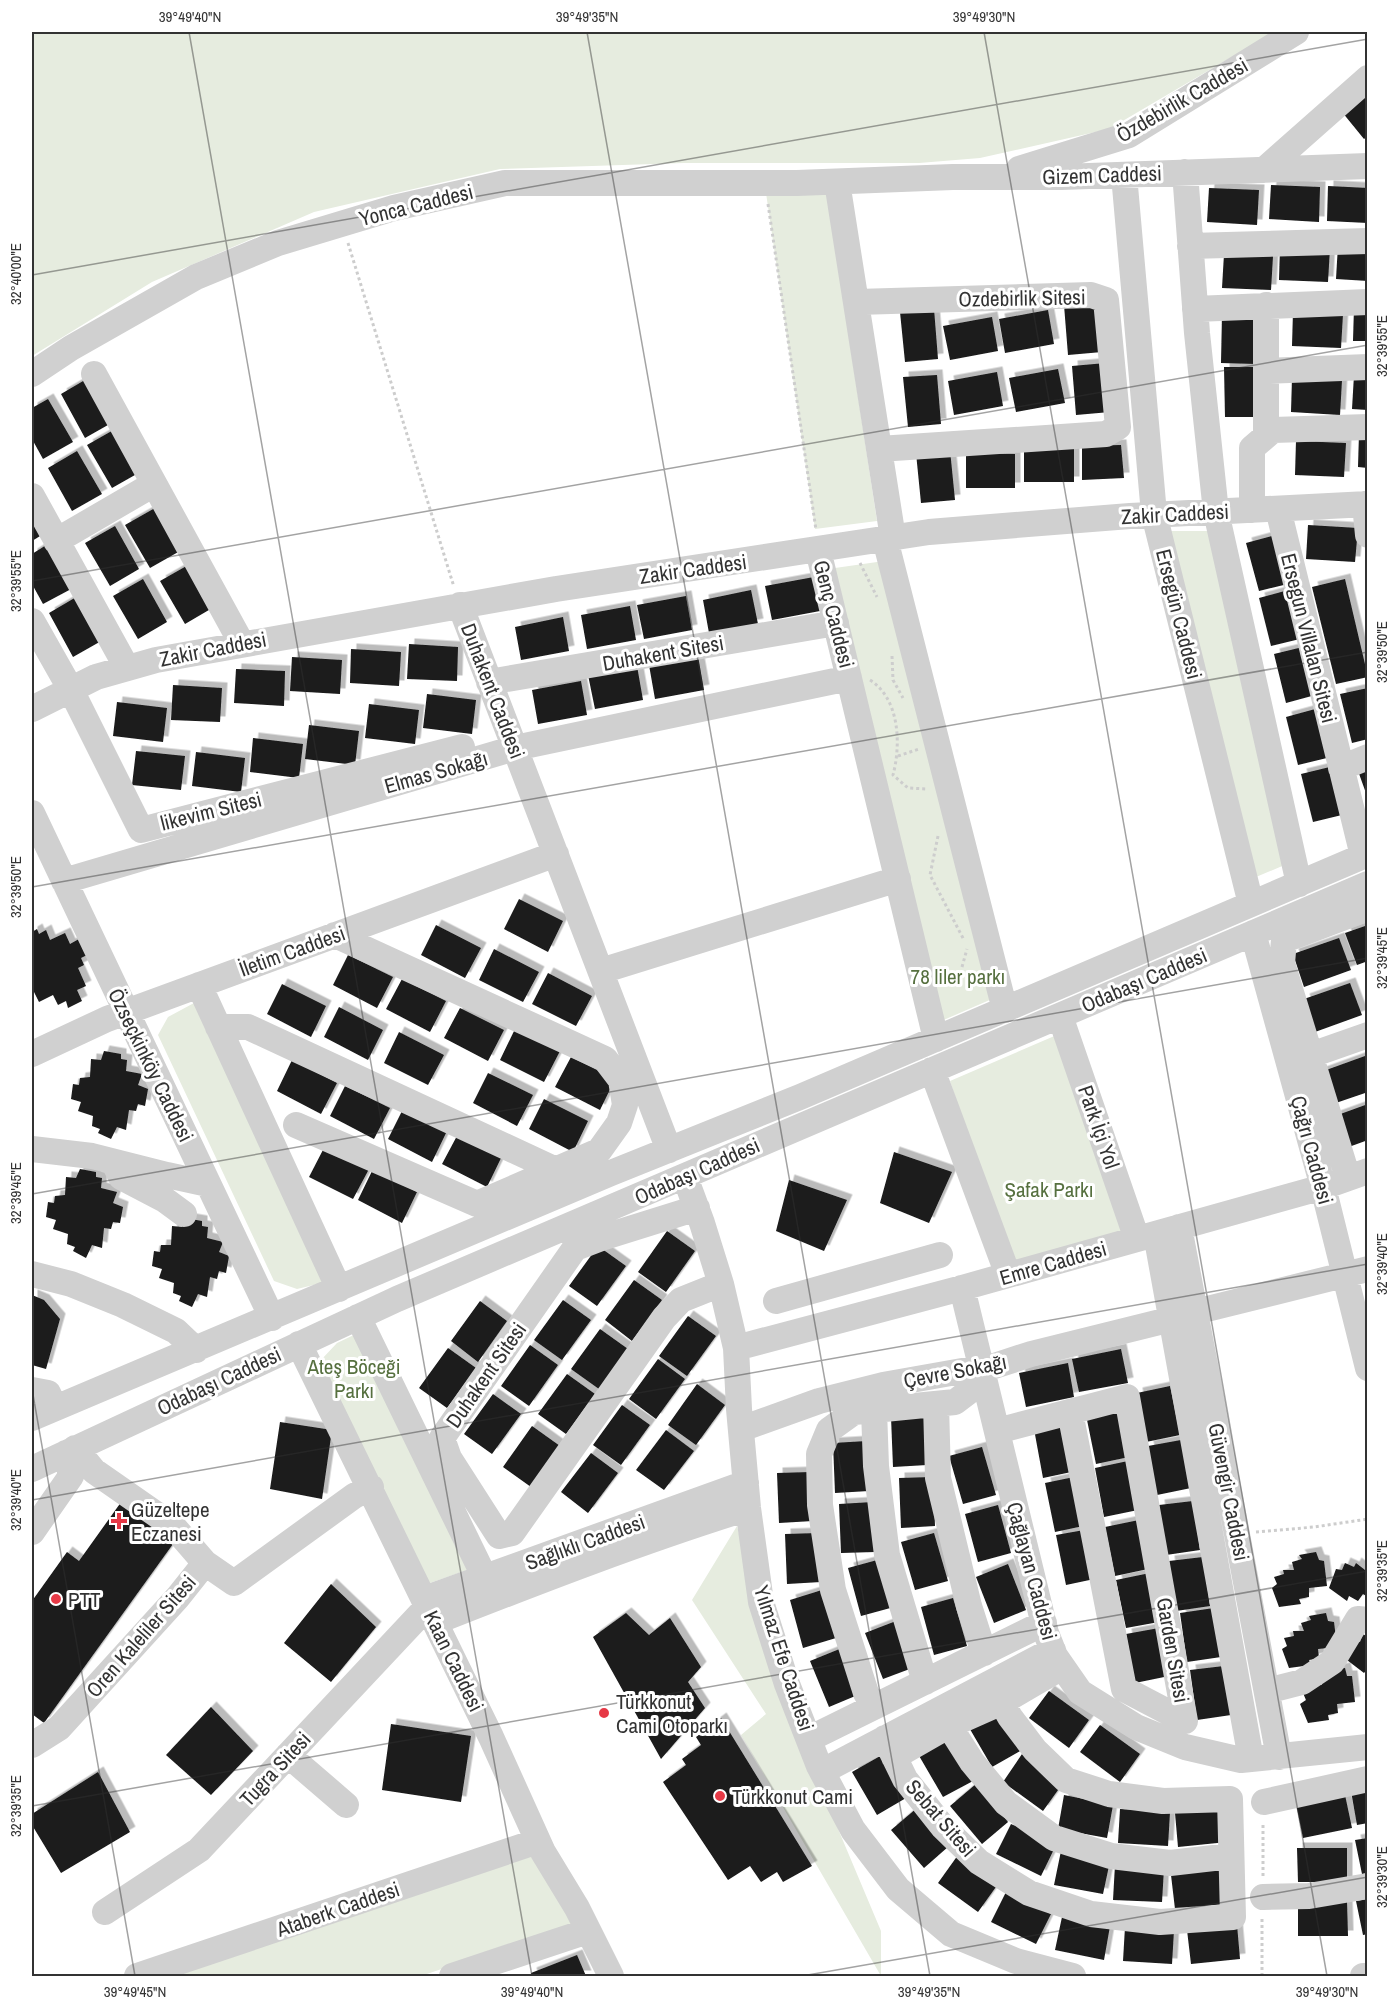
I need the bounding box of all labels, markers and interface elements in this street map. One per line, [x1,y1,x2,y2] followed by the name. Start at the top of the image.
[159,6,221,27] text: 39°49'40"N
[556,6,618,27] text: 39°49'35"N
[953,6,1015,27] text: 39°49'30"N
[1111,51,1253,149] street label: Özdebirlik Caddesi
[1042,158,1162,192] street label: Gizem Caddesi
[356,177,476,233] street label: Yonca Caddesi
[5,243,26,305] text: 32°40'00"E
[958,282,1086,314] street label: Ozdebirlik Sitesi
[1371,315,1392,377] text: 32°39'55"E
[1120,497,1230,531] street label: Zakir Caddesi
[1149,546,1209,682] street label: Ersegün Caddesi
[637,547,749,591] street label: Zakir Caddesi
[5,550,26,612] text: 32°39'55"E
[1274,550,1344,726] street label: Ersegun Villalan Sitesi
[807,557,861,671] street label: Genç Caddesi
[454,619,532,763] street label: Duhakent Caddesi
[1371,621,1392,683] text: 32°39'50"E
[157,624,269,674] street label: Zakir Caddesi
[600,628,726,678] street label: Duhakent Sitesi
[381,743,491,801] street label: Elmas Sokağı
[157,784,265,838] street label: likevim Sitesi
[5,856,26,918] text: 32°39'50"E
[235,918,349,984] street label: İletim Caddesi
[1371,927,1392,989] text: 32°39'45"E
[1077,940,1211,1020] street label: Odabaşı Caddesi
[911,962,1005,991] park label: 78 liler parkı
[101,983,201,1147] street label: Özseçkinköy Caddesi
[1071,1081,1127,1173] street label: Park İçi Yol
[1284,1093,1340,1207] street label: Çağrı Caddesi
[630,1130,764,1212] street label: Odabaşı Caddesi
[5,1162,26,1224] text: 32°39'45"E
[1004,1175,1094,1204] park label: Şafak Parkı
[1371,1233,1392,1295] text: 32°39'40"E
[996,1234,1110,1292] street label: Emre Caddesi
[439,1316,533,1434] street label: Duhakent Sitesi
[152,1340,286,1422] street label: Odabaşı Caddesi
[901,1347,1009,1395] street label: Çevre Sokağı
[307,1352,400,1405] park label: Ateş Böceği Parkı
[1201,1421,1257,1563] street label: Güvengir Caddesi
[5,1469,26,1531] text: 32°39'40"E
[131,1495,210,1548] place label: Güzeltepe Eczanesi
[1000,1499,1064,1643] street label: Çağlayan Caddesi
[521,1507,649,1577] street label: Sağlıklı Caddesi
[112,1514,126,1528] marker: Güzeltepe Eczanesi
[1371,1540,1392,1602] text: 32°39'35"E
[80,1568,202,1704] street label: Oren Kaleliler Sitesi
[747,1581,821,1735] street label: Yılmaz Efe Caddesi
[68,1585,101,1614] place label: PTT
[49,1592,63,1606] marker: PTT
[1149,1595,1197,1705] street label: Garden Sitesi
[417,1606,491,1716] street label: Kaan Caddesi
[616,1687,728,1740] place label: Türkkonut Cami Otoparkı
[597,1706,611,1720] marker: Türkkonut Cami Otoparkı
[233,1725,317,1813] street label: Tugra Sitesi
[899,1773,983,1863] street label: Sebat Sitesi
[5,1775,26,1837] text: 32°39'35"E
[732,1782,853,1811] place label: Türkkonut Cami
[713,1789,727,1803] marker: Türkkonut Cami
[1371,1846,1392,1908] text: 32°39'30"E
[272,1874,403,1944] street label: Ataberk Caddesi
[104,1981,166,2002] text: 39°49'45"N
[501,1981,563,2002] text: 39°49'40"N
[898,1981,960,2002] text: 39°49'35"N
[1296,1981,1358,2002] text: 39°49'30"N

